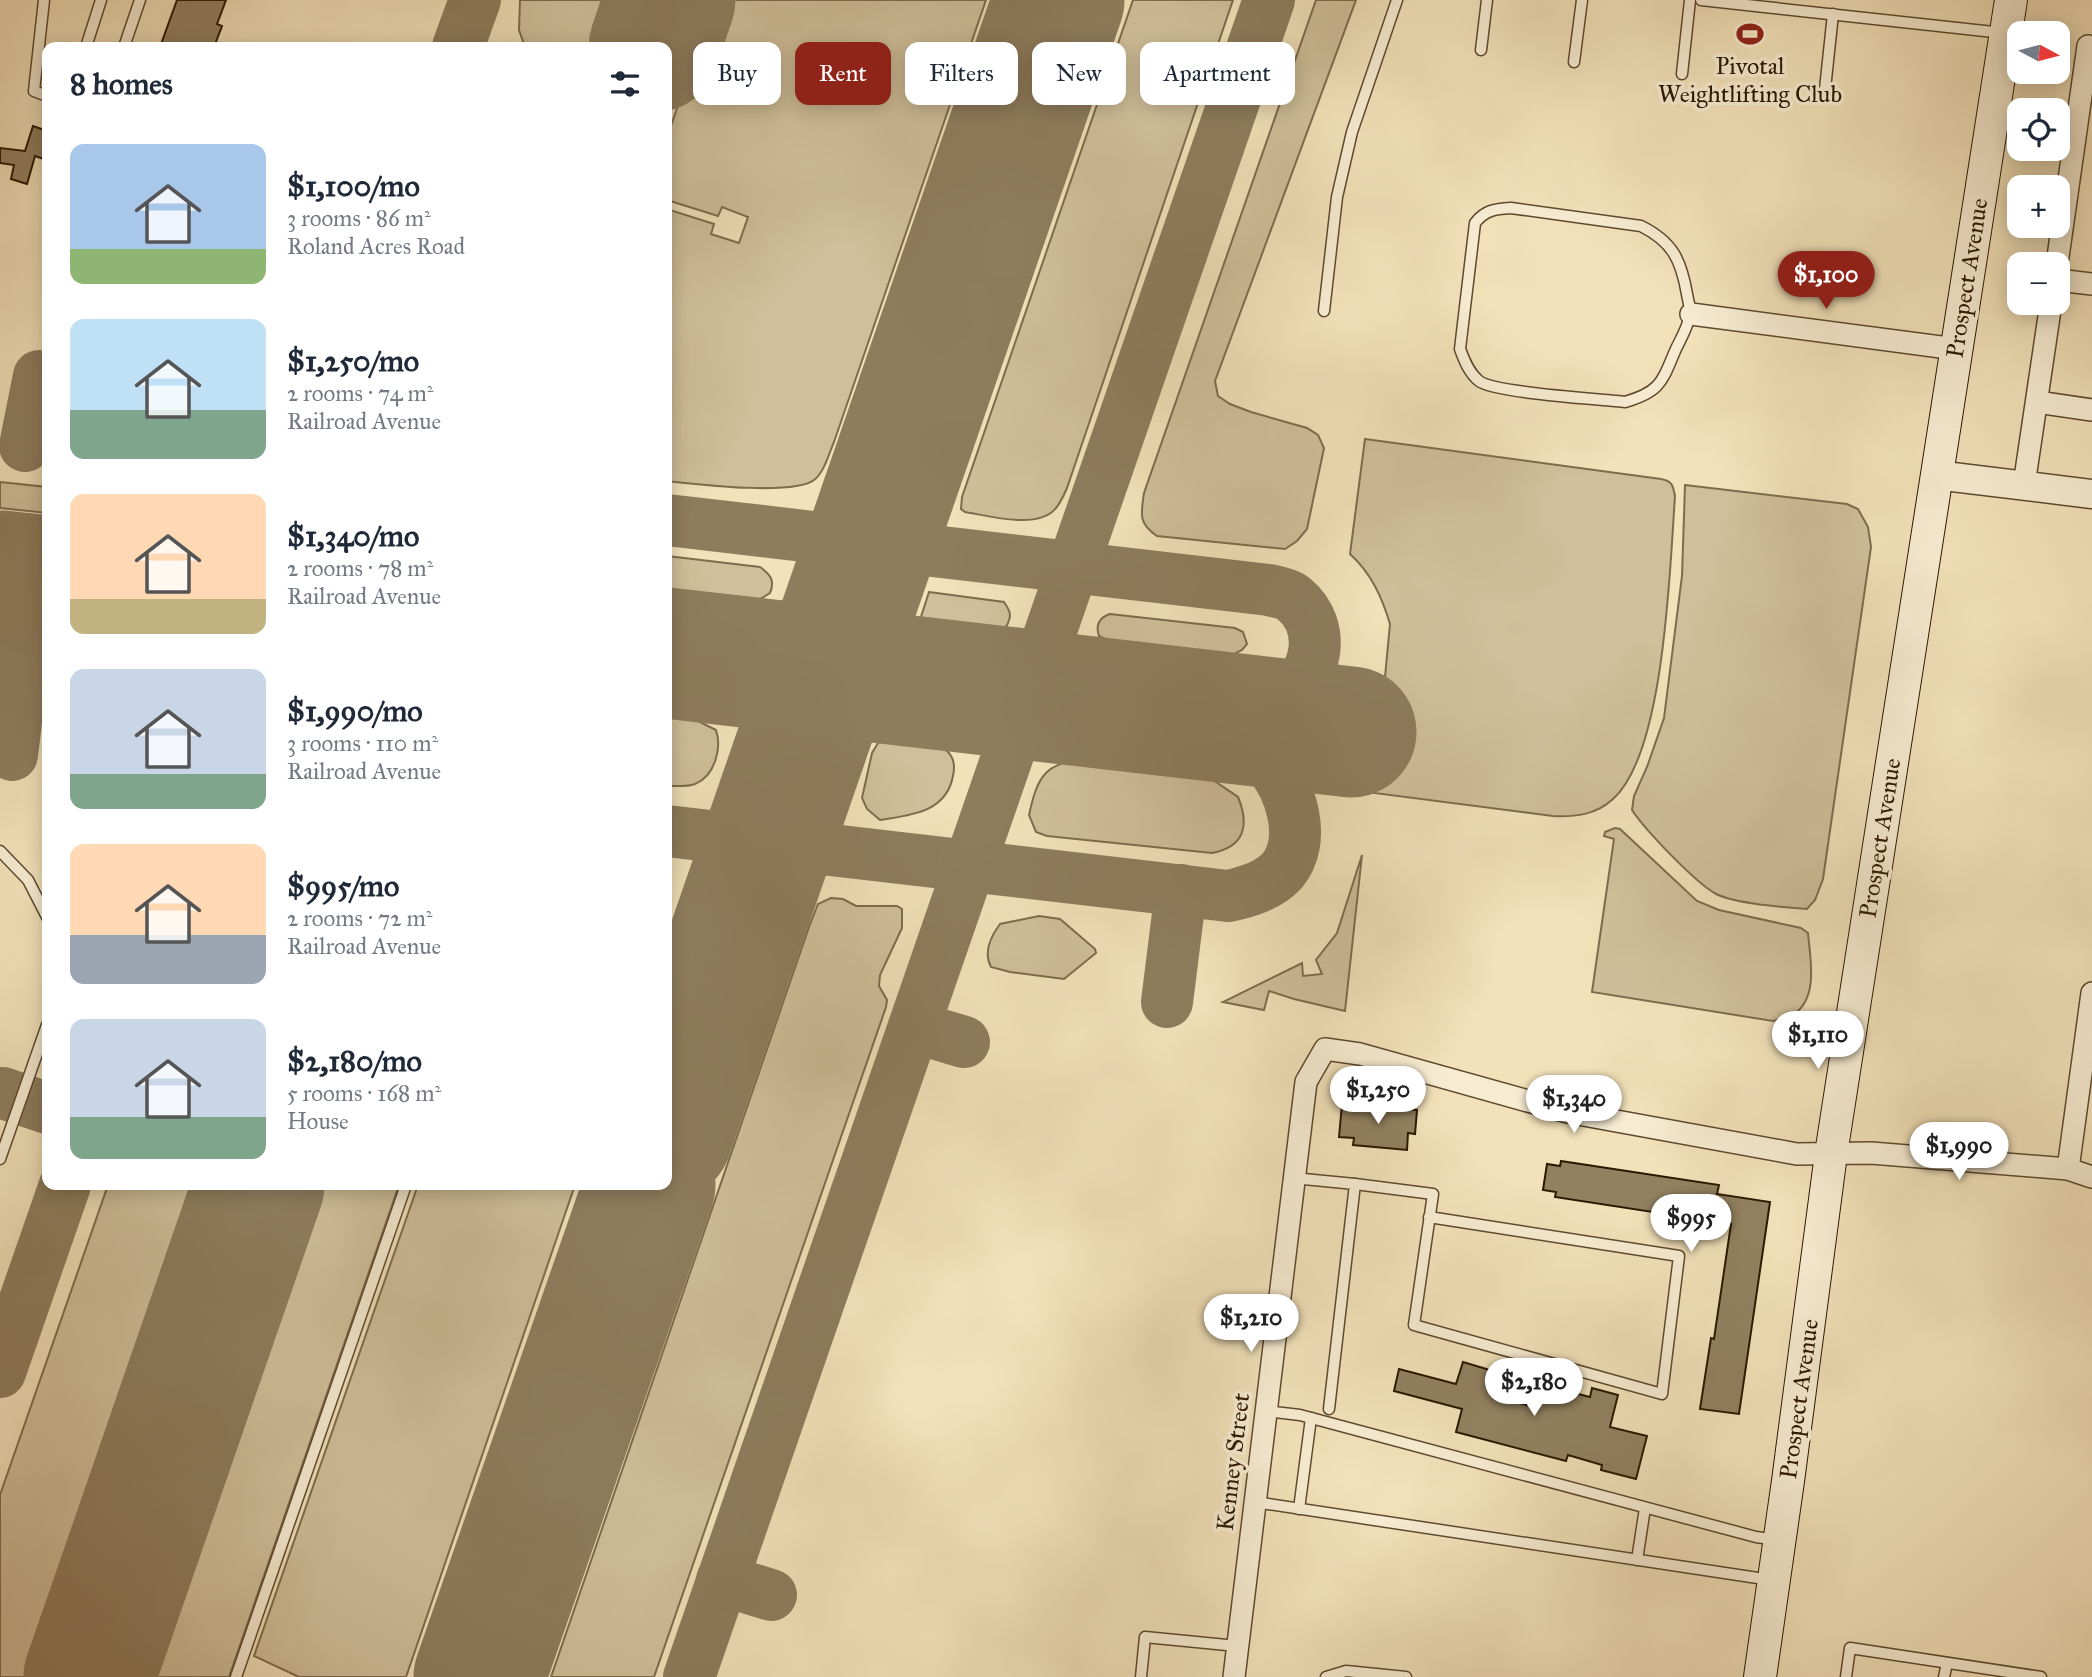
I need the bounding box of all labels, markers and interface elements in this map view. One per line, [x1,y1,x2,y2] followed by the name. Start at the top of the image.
[1735,19,1765,49] sports icon: Pivotal Weightlifting Club
[2007,21,2070,84] north arrow
[2007,21,2070,315] map controls
[693,42,781,105] chip: Buy
[795,42,891,105] chip: Rent
[905,42,1018,105] chip: Filters
[1032,42,1126,105] chip: New
[1140,42,1295,105] chip: Apartment
[1658,51,1842,109] place label: Pivotal Weightlifting Club
[606,65,644,103] icon: filters
[70,66,173,102] text: 8 homes
[2007,98,2070,161] button: locate
[287,168,420,204] text: $1,100/mo
[126,172,210,256] icon: home
[2007,175,2070,238] button: +
[1940,196,1994,360] street label: Prospect Avenue
[287,204,431,232] text: 3 rooms · 86 m²
[287,232,465,260] text: Roland Acres Road
[1769,252,1883,311] pin: $1,100
[2007,252,2070,315] button: −
[1794,260,1858,288] text: $1,100
[287,343,419,379] text: $1,250/mo
[126,347,210,431] icon: home
[287,379,433,407] text: 2 rooms · 74 m²
[287,407,441,435] text: Railroad Avenue
[287,518,419,554] text: $1,340/mo
[126,522,210,606] icon: home
[287,554,433,582] text: 2 rooms · 78 m²
[287,582,441,610] text: Railroad Avenue
[287,693,423,729] text: $1,990/mo
[126,697,210,781] icon: home
[287,729,438,757] text: 3 rooms · 110 m²
[1853,756,1907,920] street label: Prospect Avenue
[287,757,441,785] text: Railroad Avenue
[287,868,399,904] text: $995/mo
[126,872,210,956] icon: home
[287,904,432,932] text: 2 rooms · 72 m²
[287,932,441,960] text: Railroad Avenue
[1761,1012,1875,1071] pin: $1,110
[1788,1020,1848,1048] text: $1,110
[287,1043,422,1079] text: $2,180/mo
[126,1047,210,1131] icon: home
[1321,1066,1435,1126] pin: $1,250
[1346,1075,1410,1103] text: $1,250
[1517,1076,1631,1135] pin: $1,340
[287,1079,441,1107] text: 5 rooms · 168 m²
[1542,1084,1606,1112] text: $1,340
[287,1107,349,1135] text: House
[1902,1122,2016,1182] pin: $1,990
[1926,1131,1992,1159] text: $1,990
[1650,1194,1732,1254] pin: $995
[1666,1203,1716,1231] text: $995
[1194,1294,1308,1354] pin: $1,210
[1220,1303,1282,1331] text: $1,210
[1773,1317,1825,1481] street label: Prospect Avenue
[1477,1358,1591,1418] pin: $2,180
[1501,1367,1567,1395] text: $2,180
[1210,1391,1256,1533] street label: Kenney Street

